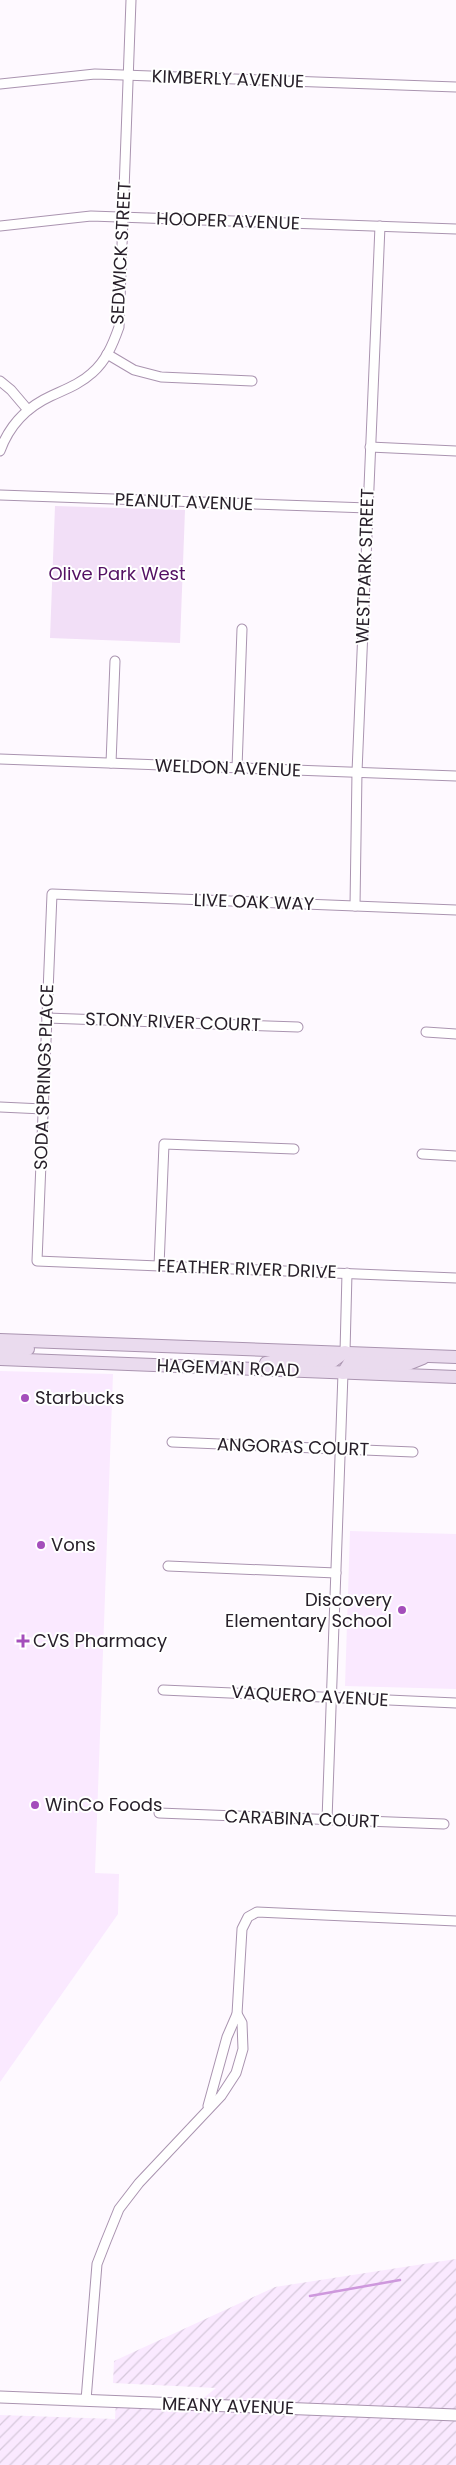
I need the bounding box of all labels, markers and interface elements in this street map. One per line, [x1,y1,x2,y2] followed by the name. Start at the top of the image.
[151,63,305,94] street label: KIMBERLY AVENUE
[104,180,137,325] street label: SEDWICK STREET
[156,205,300,236] street label: HOOPER AVENUE
[114,487,254,516] street label: PEANUT AVENUE
[349,488,380,644] street label: WESTPARK STREET
[48,561,186,586] park label: Olive Park West
[154,752,302,783] street label: WELDON AVENUE
[193,887,315,916] street label: LIVE OAK WAY
[28,983,59,1170] street label: SODA SPRINGS PLACE
[85,1006,262,1037] street label: STONY RIVER COURT
[157,1253,337,1284] street label: FEATHER RIVER DRIVE
[156,1353,300,1382] street label: HAGEMAN ROAD
[35,1385,124,1410] place label: Starbucks
[19,1392,31,1404] marker: Starbucks
[216,1431,370,1462] street label: ANGORAS COURT
[51,1532,96,1557] place label: Vons
[35,1539,47,1551] marker: Vons
[225,1587,392,1633] place label: Discovery Elementary School
[396,1604,408,1616] marker: Discovery Elementary School
[33,1628,167,1653] place label: CVS Pharmacy
[17,1635,29,1647] marker: CVS Pharmacy
[231,1679,389,1712] street label: VAQUERO AVENUE
[45,1792,162,1817] place label: WinCo Foods
[29,1799,41,1811] marker: WinCo Foods
[224,1803,380,1834] street label: CARABINA COURT
[161,2391,295,2420] street label: MEANY AVENUE

